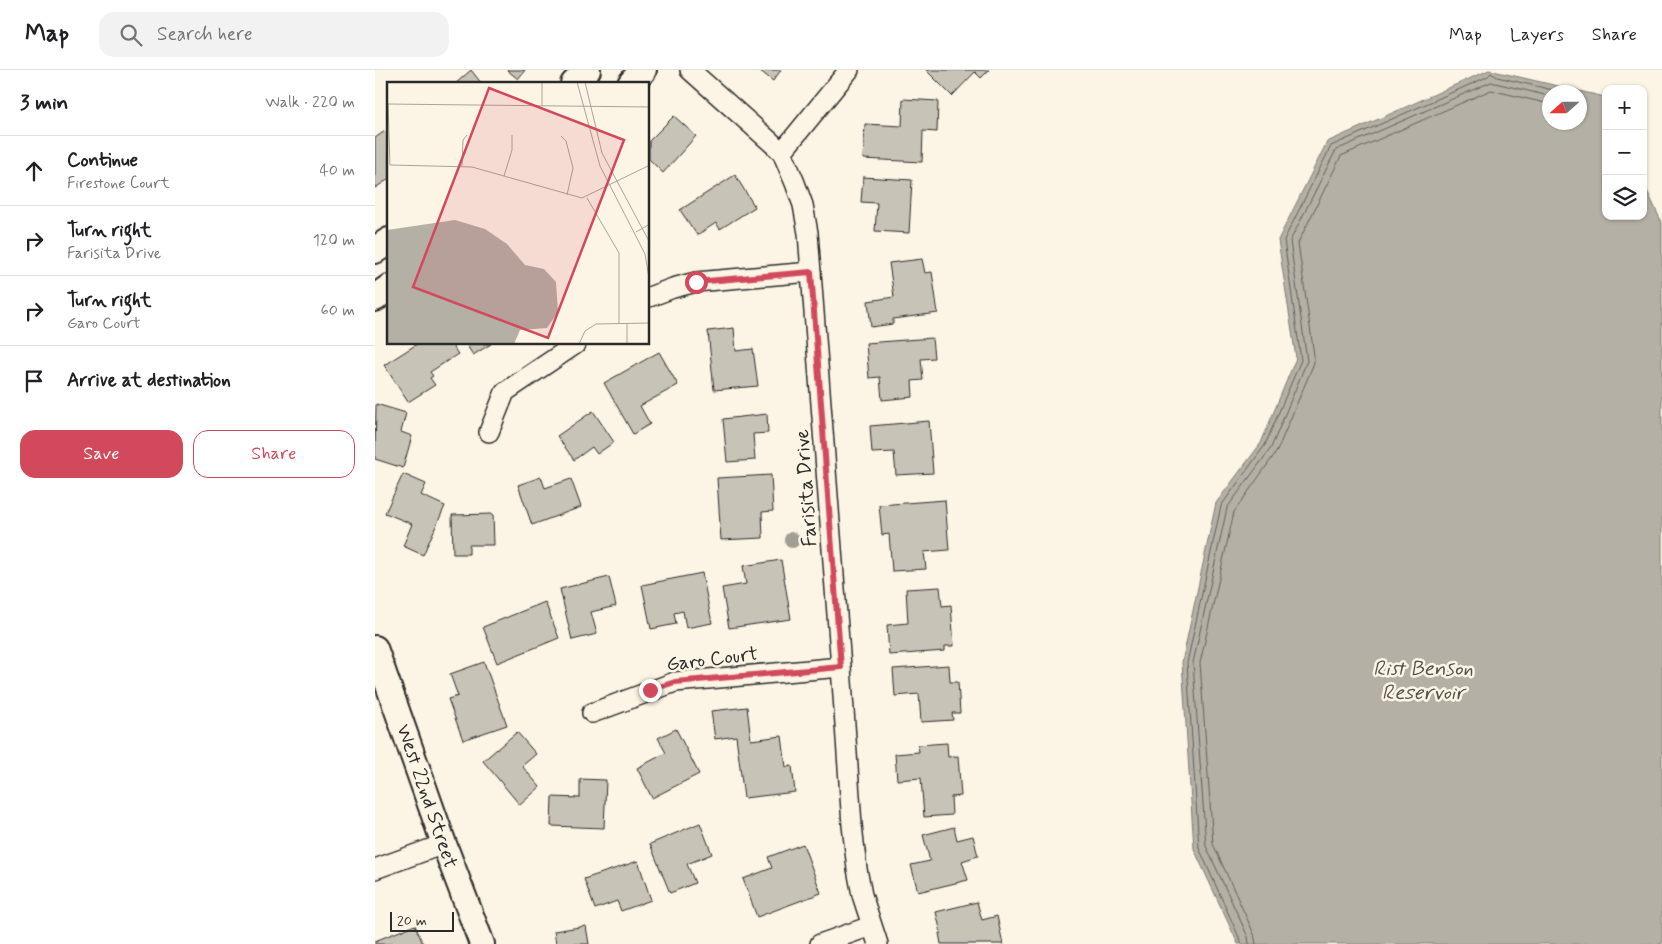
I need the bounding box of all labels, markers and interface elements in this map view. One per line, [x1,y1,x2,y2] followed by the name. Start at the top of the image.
[99,12,449,57] search box
[25,19,69,50] text: Map
[117,21,145,49] icon: search
[157,22,253,47] text: Search here
[1449,23,1482,47] text: Map
[1510,23,1564,47] text: Layers
[1592,23,1637,47] text: Share
[387,82,650,345] inset map
[1542,85,1587,130] north arrow
[1602,85,1647,220] map controls
[1602,85,1647,130] button: +
[20,89,68,117] text: 3 min
[265,92,355,113] text: Walk · 220 m
[1602,130,1647,175] button: −
[67,148,138,173] text: Continue
[20,157,48,185] icon: ahead
[319,160,355,181] text: 40 m
[67,173,170,194] text: Firestone Court
[1602,175,1647,220] button: layers
[67,218,151,243] text: Turn right
[20,227,48,255] icon: right
[313,230,355,251] text: 120 m
[67,243,161,264] text: Farisita Drive
[685,271,708,294] route start
[67,288,151,313] text: Turn right
[20,297,48,325] icon: right
[321,300,355,321] text: 60 m
[67,313,141,334] text: Garo Court
[20,367,48,395] icon: arrive
[67,368,231,393] text: Arrive at destination
[789,428,824,548] street label: Farisita Drive
[20,430,183,478] button: Save
[193,430,355,478] button: Share
[665,640,760,678] street label: Garo Court
[1373,655,1473,707] water label: Rist Benson Reservoir
[639,679,662,702] route end
[389,721,464,872] street label: West 22nd Street
[390,909,454,932] scale bar
[397,912,427,930] text: 20 m

